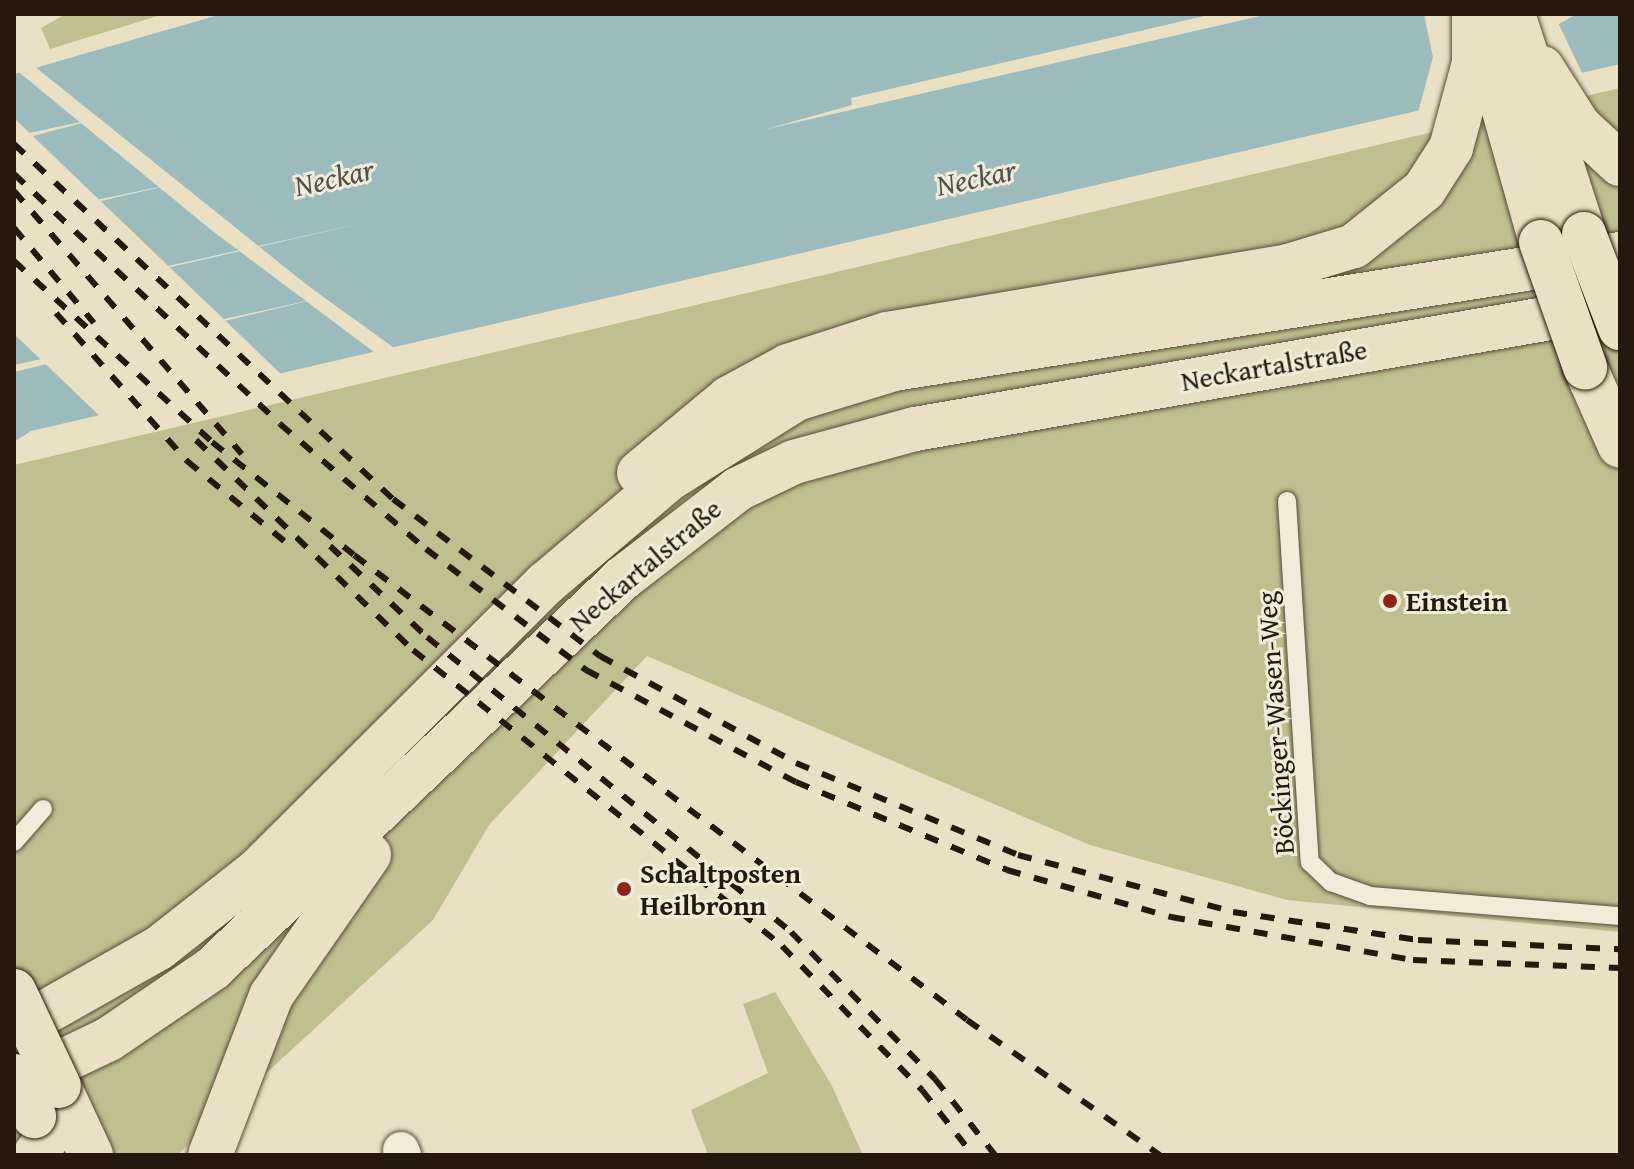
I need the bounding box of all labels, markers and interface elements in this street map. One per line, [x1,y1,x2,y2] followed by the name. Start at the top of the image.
[291,150,377,204] water label: Neckar
[933,151,1019,203] water label: Neckar
[1178,332,1370,398] street label: Neckartalstraße
[562,492,728,638] street label: Neckartalstraße
[1406,584,1508,618] place label: Einstein
[1249,590,1301,856] street label: Böckinger-Wasen-Weg
[1381,592,1399,610] marker: Einstein
[640,856,801,922] place label: Schaltposten Heilbronn
[615,880,633,898] marker: Schaltposten Heilbronn

